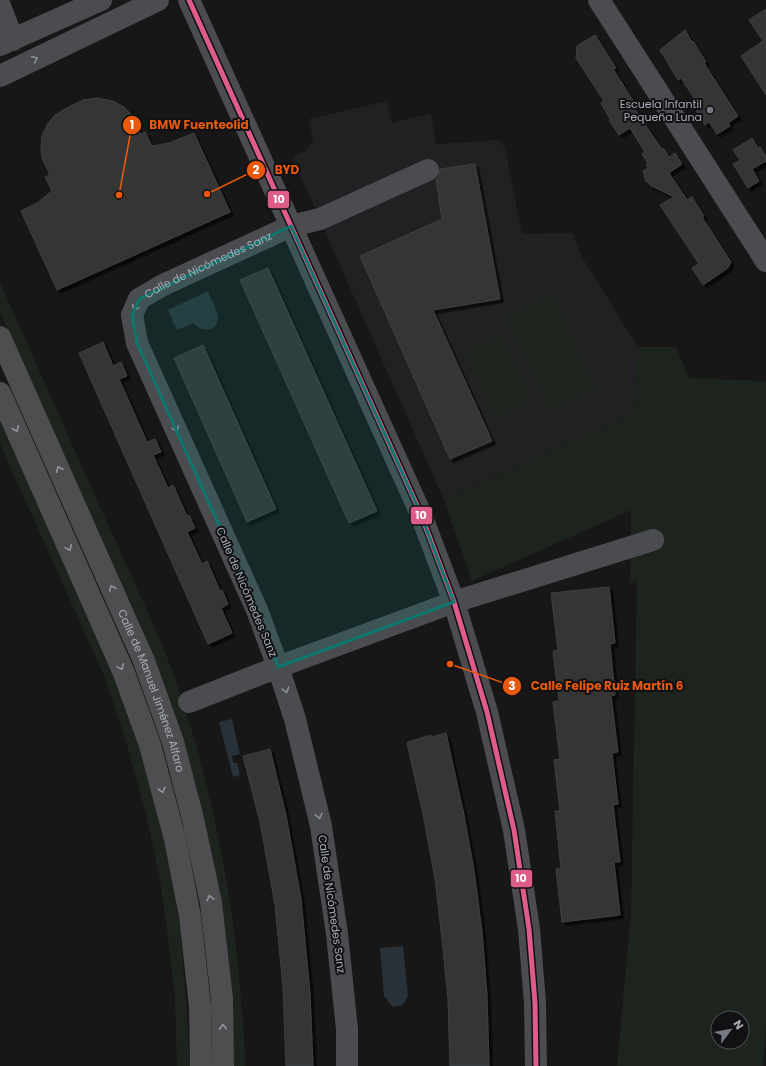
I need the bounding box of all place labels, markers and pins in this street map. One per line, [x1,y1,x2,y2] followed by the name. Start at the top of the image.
[620,96,702,125] place label: Escuela Infantil Pequeña Luna
[705,105,715,115] marker: Escuela Infantil Pequeña Luna
[122,113,257,137] callout: BMW Fuenteolid
[246,158,307,182] callout: BYD
[502,674,691,698] callout: Calle Felipe Ruiz Martín 6

